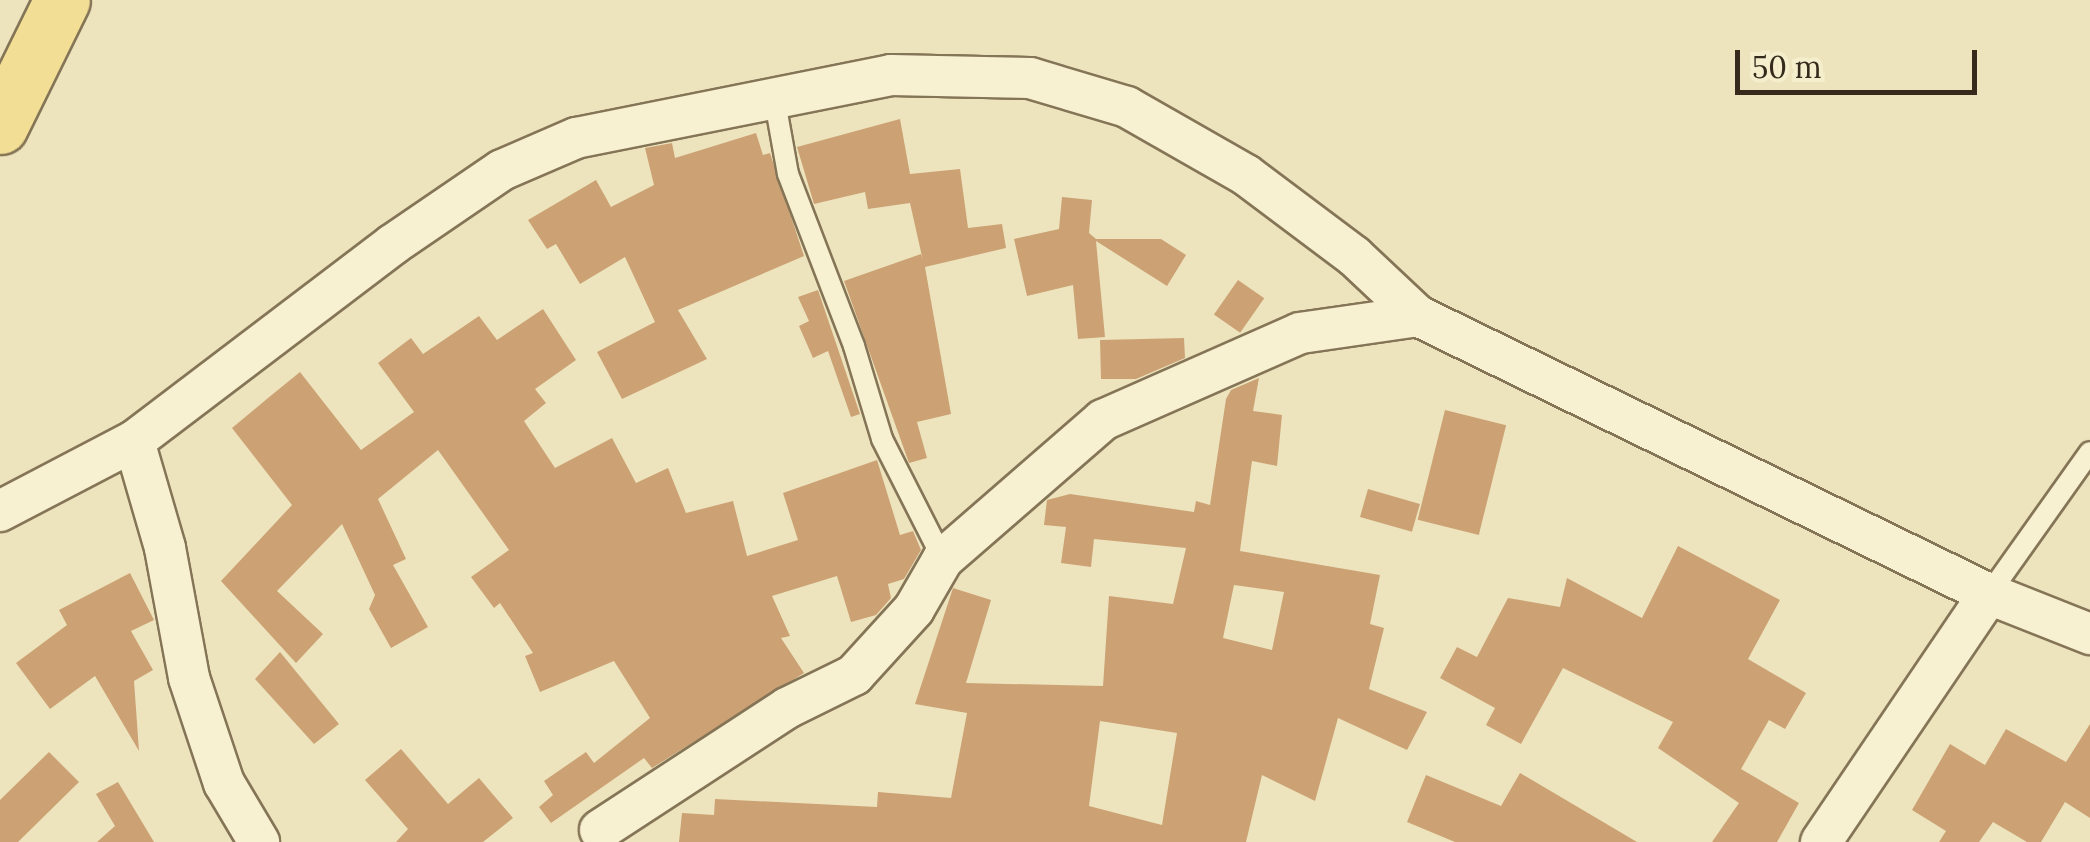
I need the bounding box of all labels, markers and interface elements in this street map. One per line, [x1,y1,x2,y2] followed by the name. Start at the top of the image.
[1740,30,1982,92] scale bar
[1752,48,1822,86] text: 50 m

